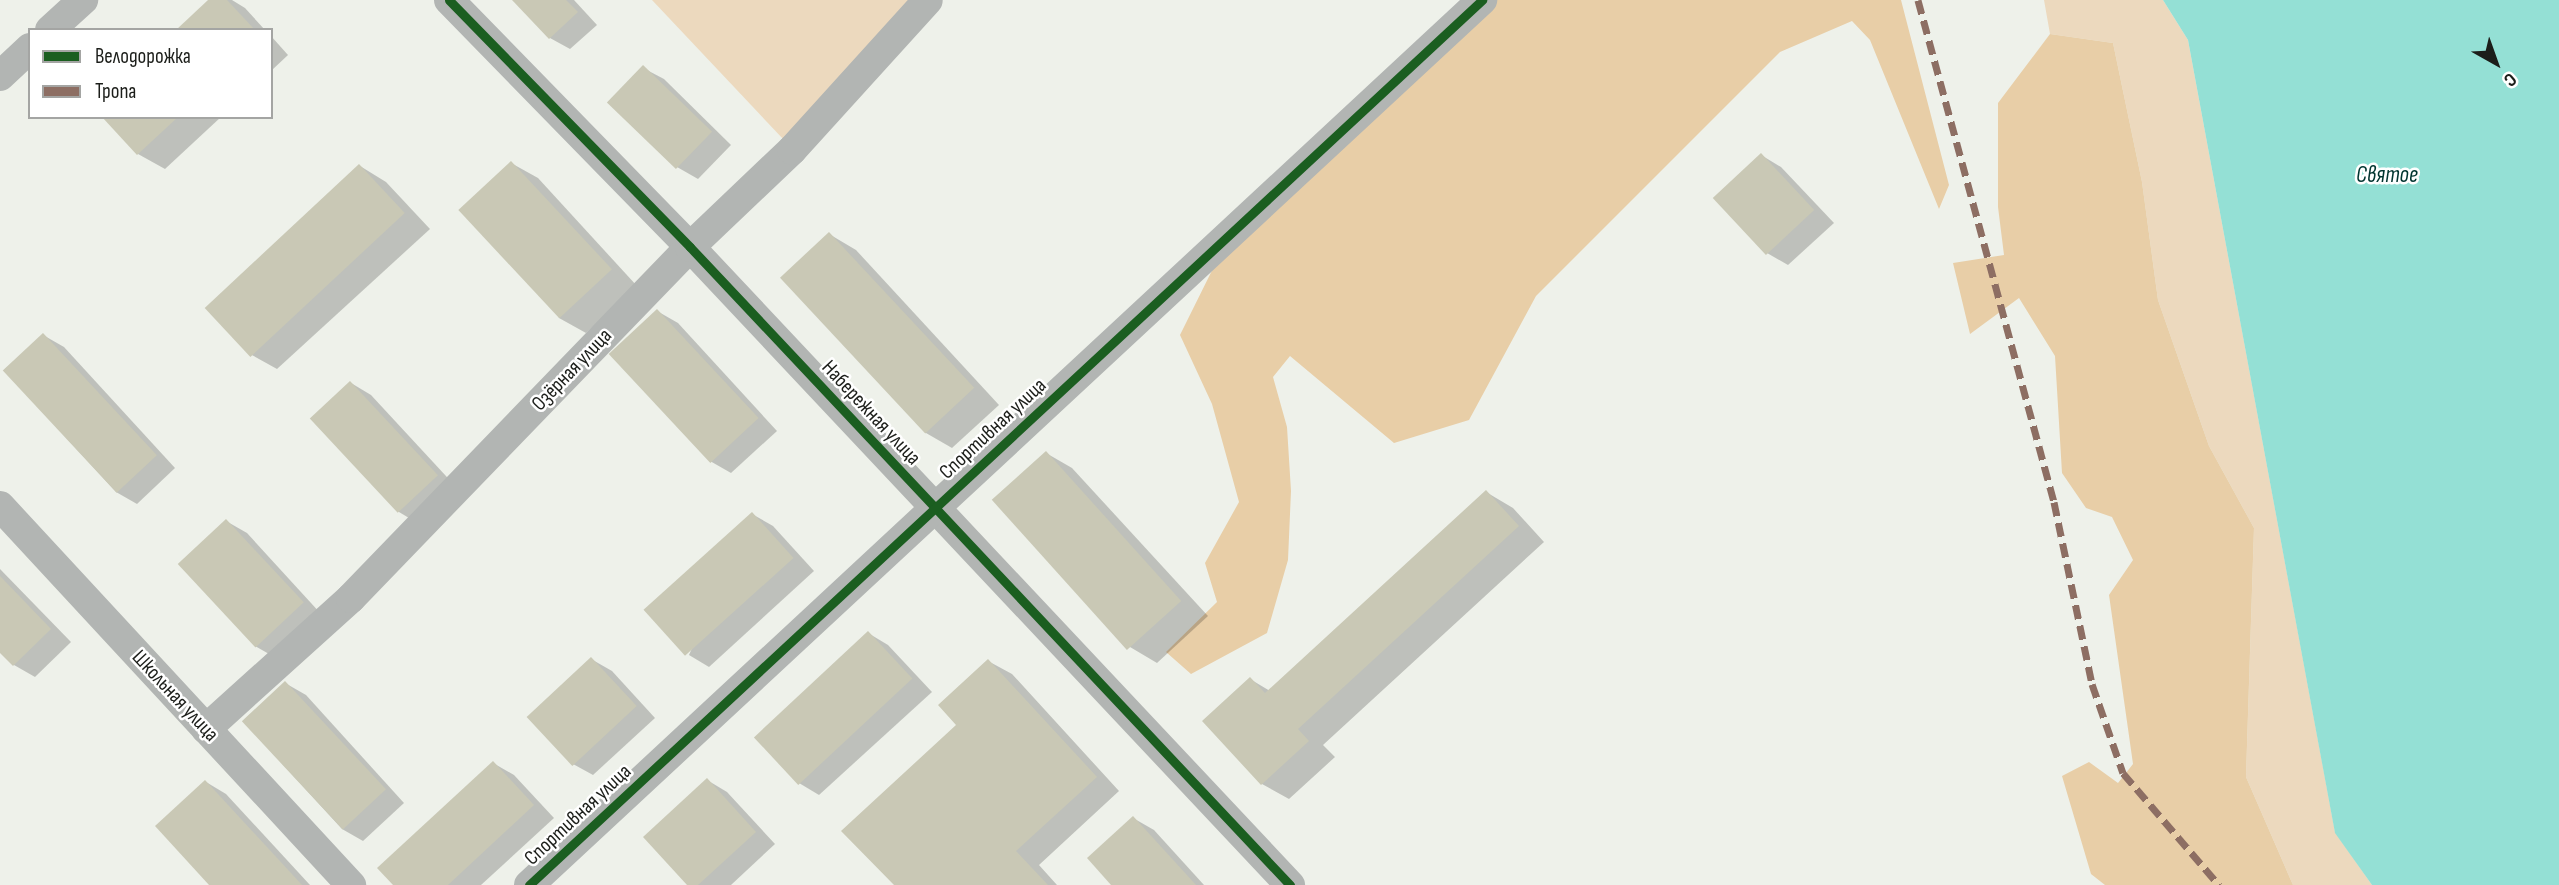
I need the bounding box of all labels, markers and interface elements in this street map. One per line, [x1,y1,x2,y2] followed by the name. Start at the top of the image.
[28,28,273,119] legend
[2461,28,2531,98] north arrow
[95,44,191,69] text: Велодорожка
[2499,68,2521,91] text: С
[95,79,136,104] text: Тропа
[2356,161,2418,189] water label: Святое
[527,324,617,416] street label: Озёрная улица
[816,355,926,471] street label: Набережная улица
[934,373,1052,485] street label: Спортивная улица
[126,645,224,747] street label: Школьная улица
[519,759,637,871] street label: Спортивная улица

